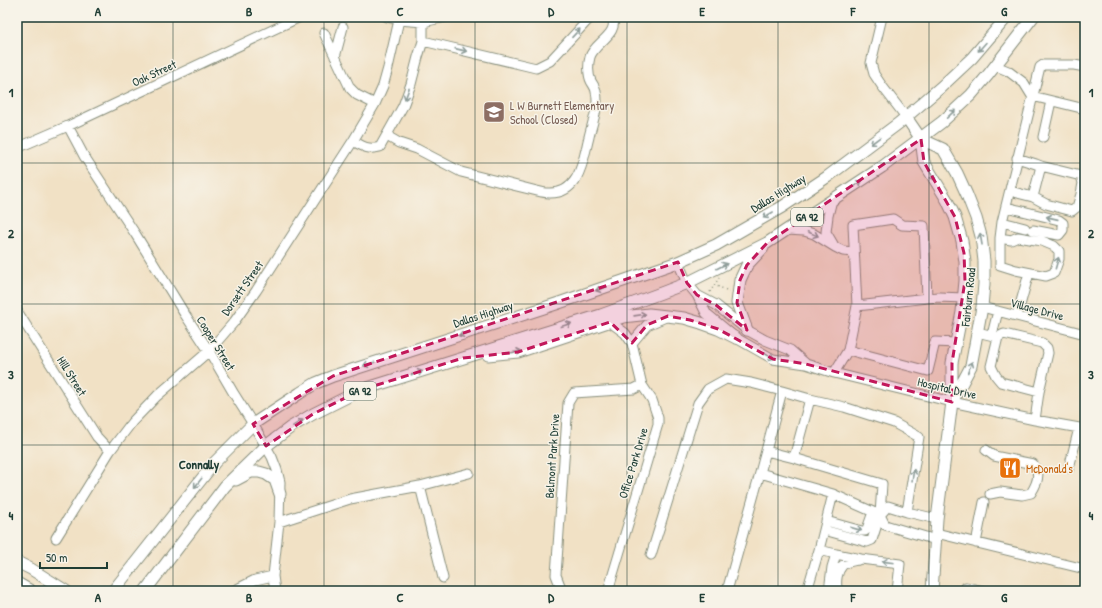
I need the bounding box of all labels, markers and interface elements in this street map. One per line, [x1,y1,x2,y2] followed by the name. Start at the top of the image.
[95,2,102,20] text: A
[246,2,253,20] text: B
[396,2,404,20] text: C
[548,2,555,20] text: D
[699,2,705,20] text: E
[850,2,857,20] text: F
[1001,2,1008,20] text: G
[571,28,580,38] one-way arrow
[977,42,986,52] one-way arrow
[455,47,468,55] one-way arrow
[129,55,180,91] street label: Oak Street
[9,83,14,101] text: 1
[1089,83,1094,101] text: 1
[403,88,410,101] one-way arrow
[510,97,614,128] place label: L W Burnett Elementary School (Closed)
[481,99,507,125] school or university icon: L W Burnett Elementary School (Closed)
[946,109,956,118] one-way arrow
[870,137,881,146] one-way arrow
[747,169,809,217] street label: Dallas Highway
[929,169,937,181] one-way arrow
[851,180,862,188] one-way arrow
[791,208,823,226] road number: GA 92
[762,212,774,220] one-way arrow
[1045,213,1058,221] one-way arrow
[8,224,15,242] text: 2
[1088,224,1095,242] text: 2
[806,231,818,239] one-way arrow
[977,233,985,246] one-way arrow
[217,256,268,319] street label: Dorsett Street
[1054,257,1061,270] one-way arrow
[715,262,727,269] one-way arrow
[956,267,980,328] street label: Fairburn Road
[596,285,608,293] one-way arrow
[1008,294,1066,324] street label: Village Drive
[451,296,515,332] street label: Dallas Highway
[633,311,646,319] one-way arrow
[193,312,240,374] street label: Cooper Street
[560,321,572,329] one-way arrow
[458,331,471,338] one-way arrow
[509,348,522,356] one-way arrow
[53,353,91,400] street label: Hill Street
[763,353,775,360] one-way arrow
[362,361,375,368] one-way arrow
[966,362,974,374] one-way arrow
[8,365,14,383] text: 3
[1088,365,1094,383] text: 3
[410,369,423,376] one-way arrow
[916,373,978,403] street label: Hospital Drive
[344,382,376,400] road number: GA 92
[541,413,563,499] street label: Belmont Park Drive
[292,419,303,427] one-way arrow
[614,425,652,501] street label: Office Park Drive
[179,455,220,474] district label: Connally
[997,455,1023,481] restaurant icon: McDonald's
[1026,460,1073,477] place label: McDonald's
[909,468,917,481] one-way arrow
[193,478,202,489] one-way arrow
[9,506,14,524] text: 4
[1089,506,1094,524] text: 4
[849,526,862,534] one-way arrow
[40,544,107,570] scale bar
[46,549,67,566] text: 50 m
[882,559,895,566] one-way arrow
[95,588,102,606] text: A
[246,588,253,606] text: B
[396,588,404,606] text: C
[548,588,555,606] text: D
[699,588,705,606] text: E
[850,588,857,606] text: F
[1001,588,1008,606] text: G

